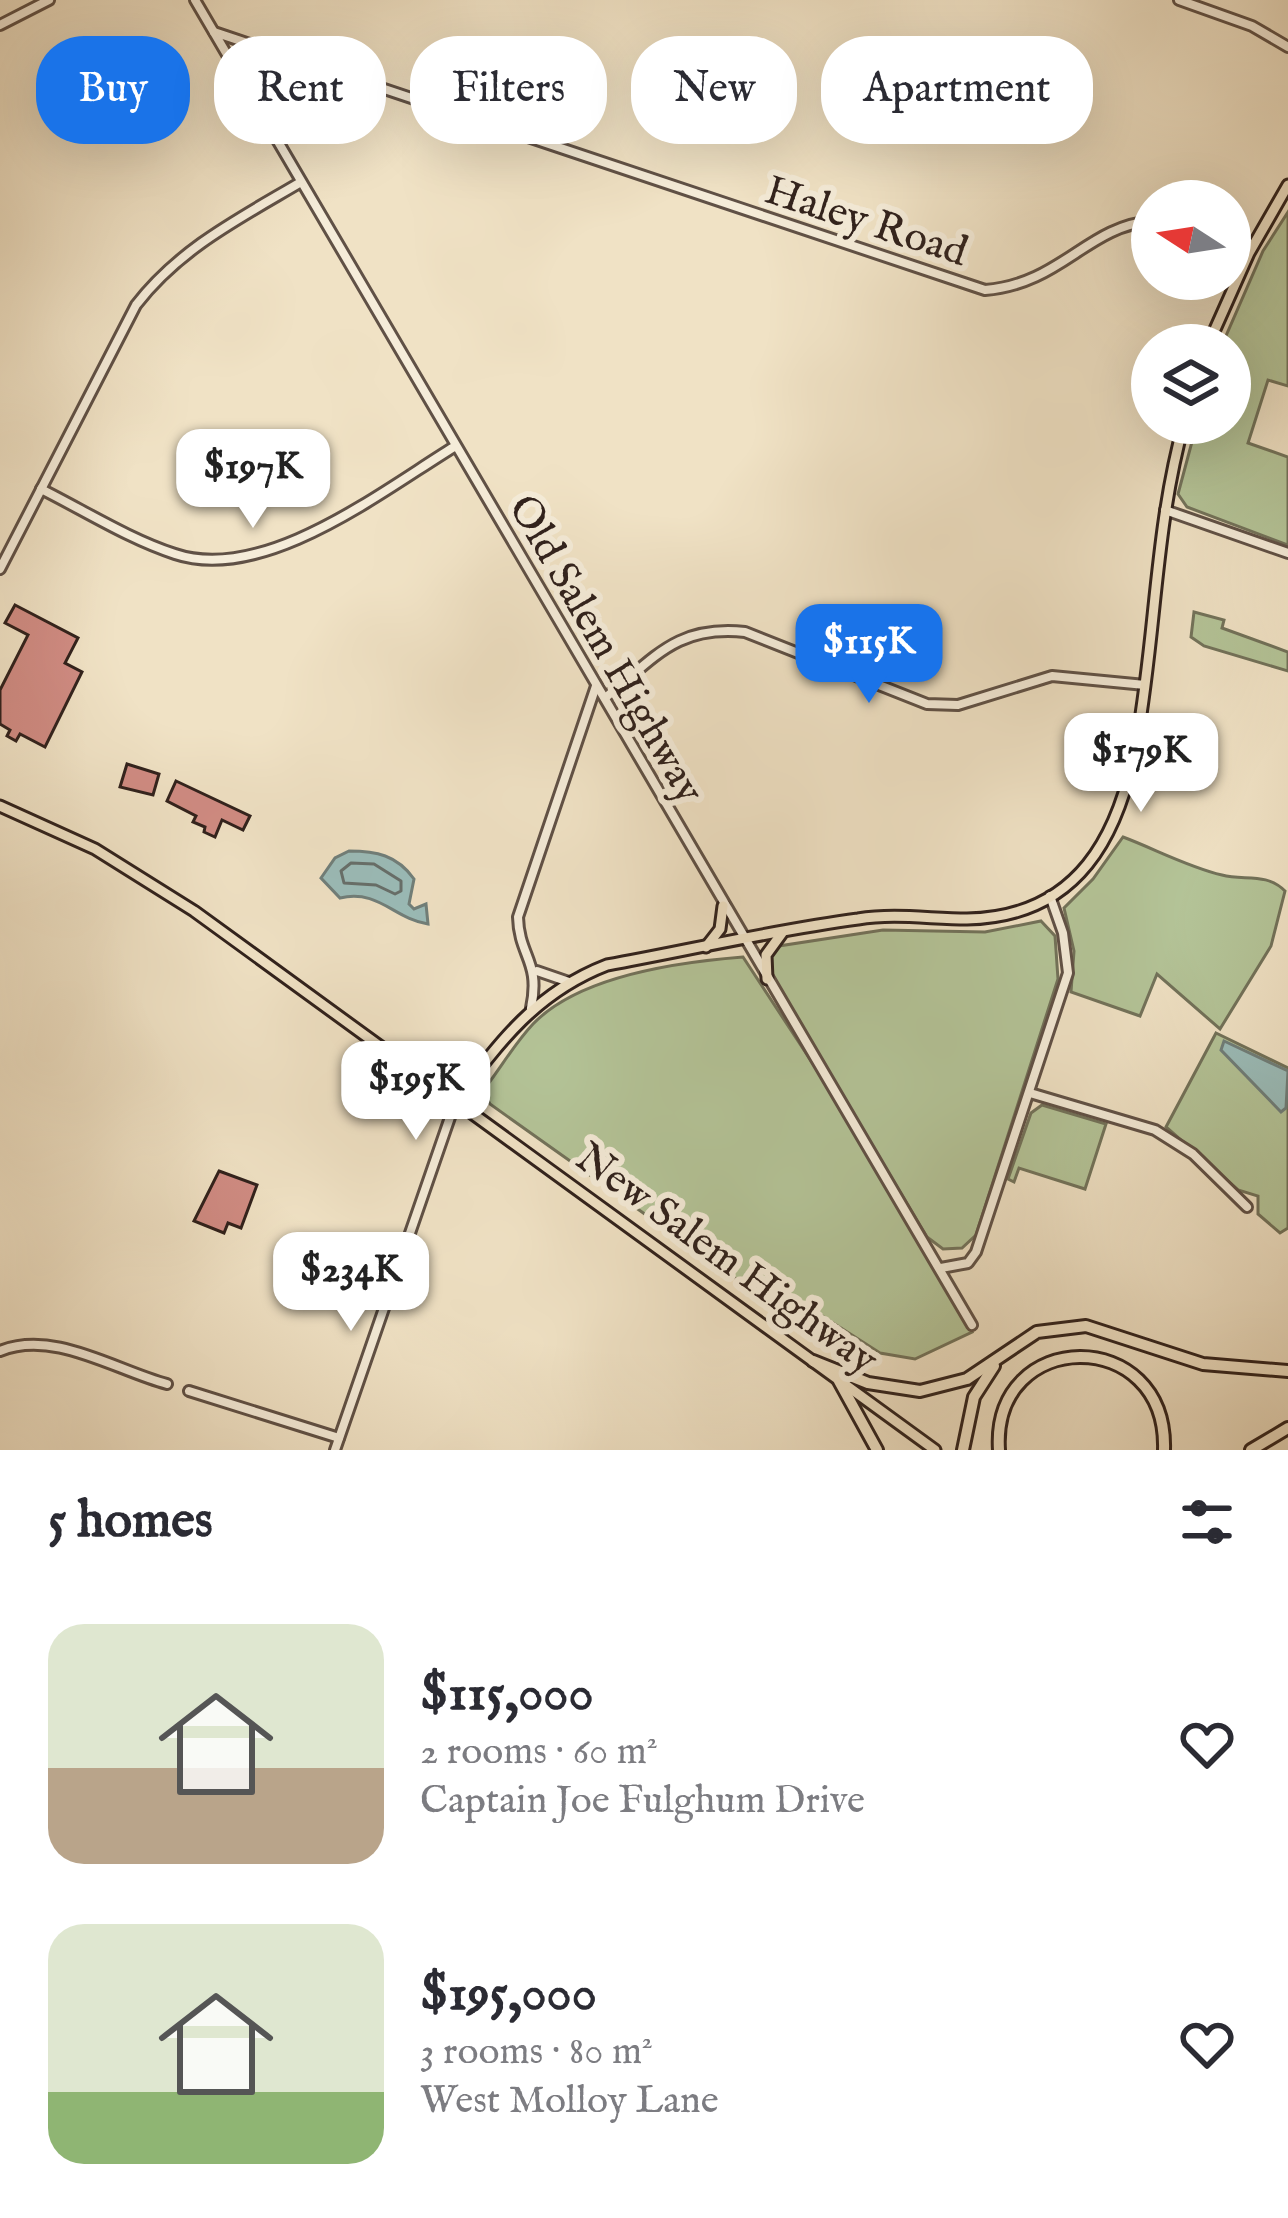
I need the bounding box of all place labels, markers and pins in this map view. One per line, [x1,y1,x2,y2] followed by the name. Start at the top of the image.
[169,429,337,531] pin: $197K
[785,604,953,706] pin: $115K
[1057,713,1225,815] pin: $179K
[332,1041,500,1143] pin: $195K
[267,1232,435,1334] pin: $234K

